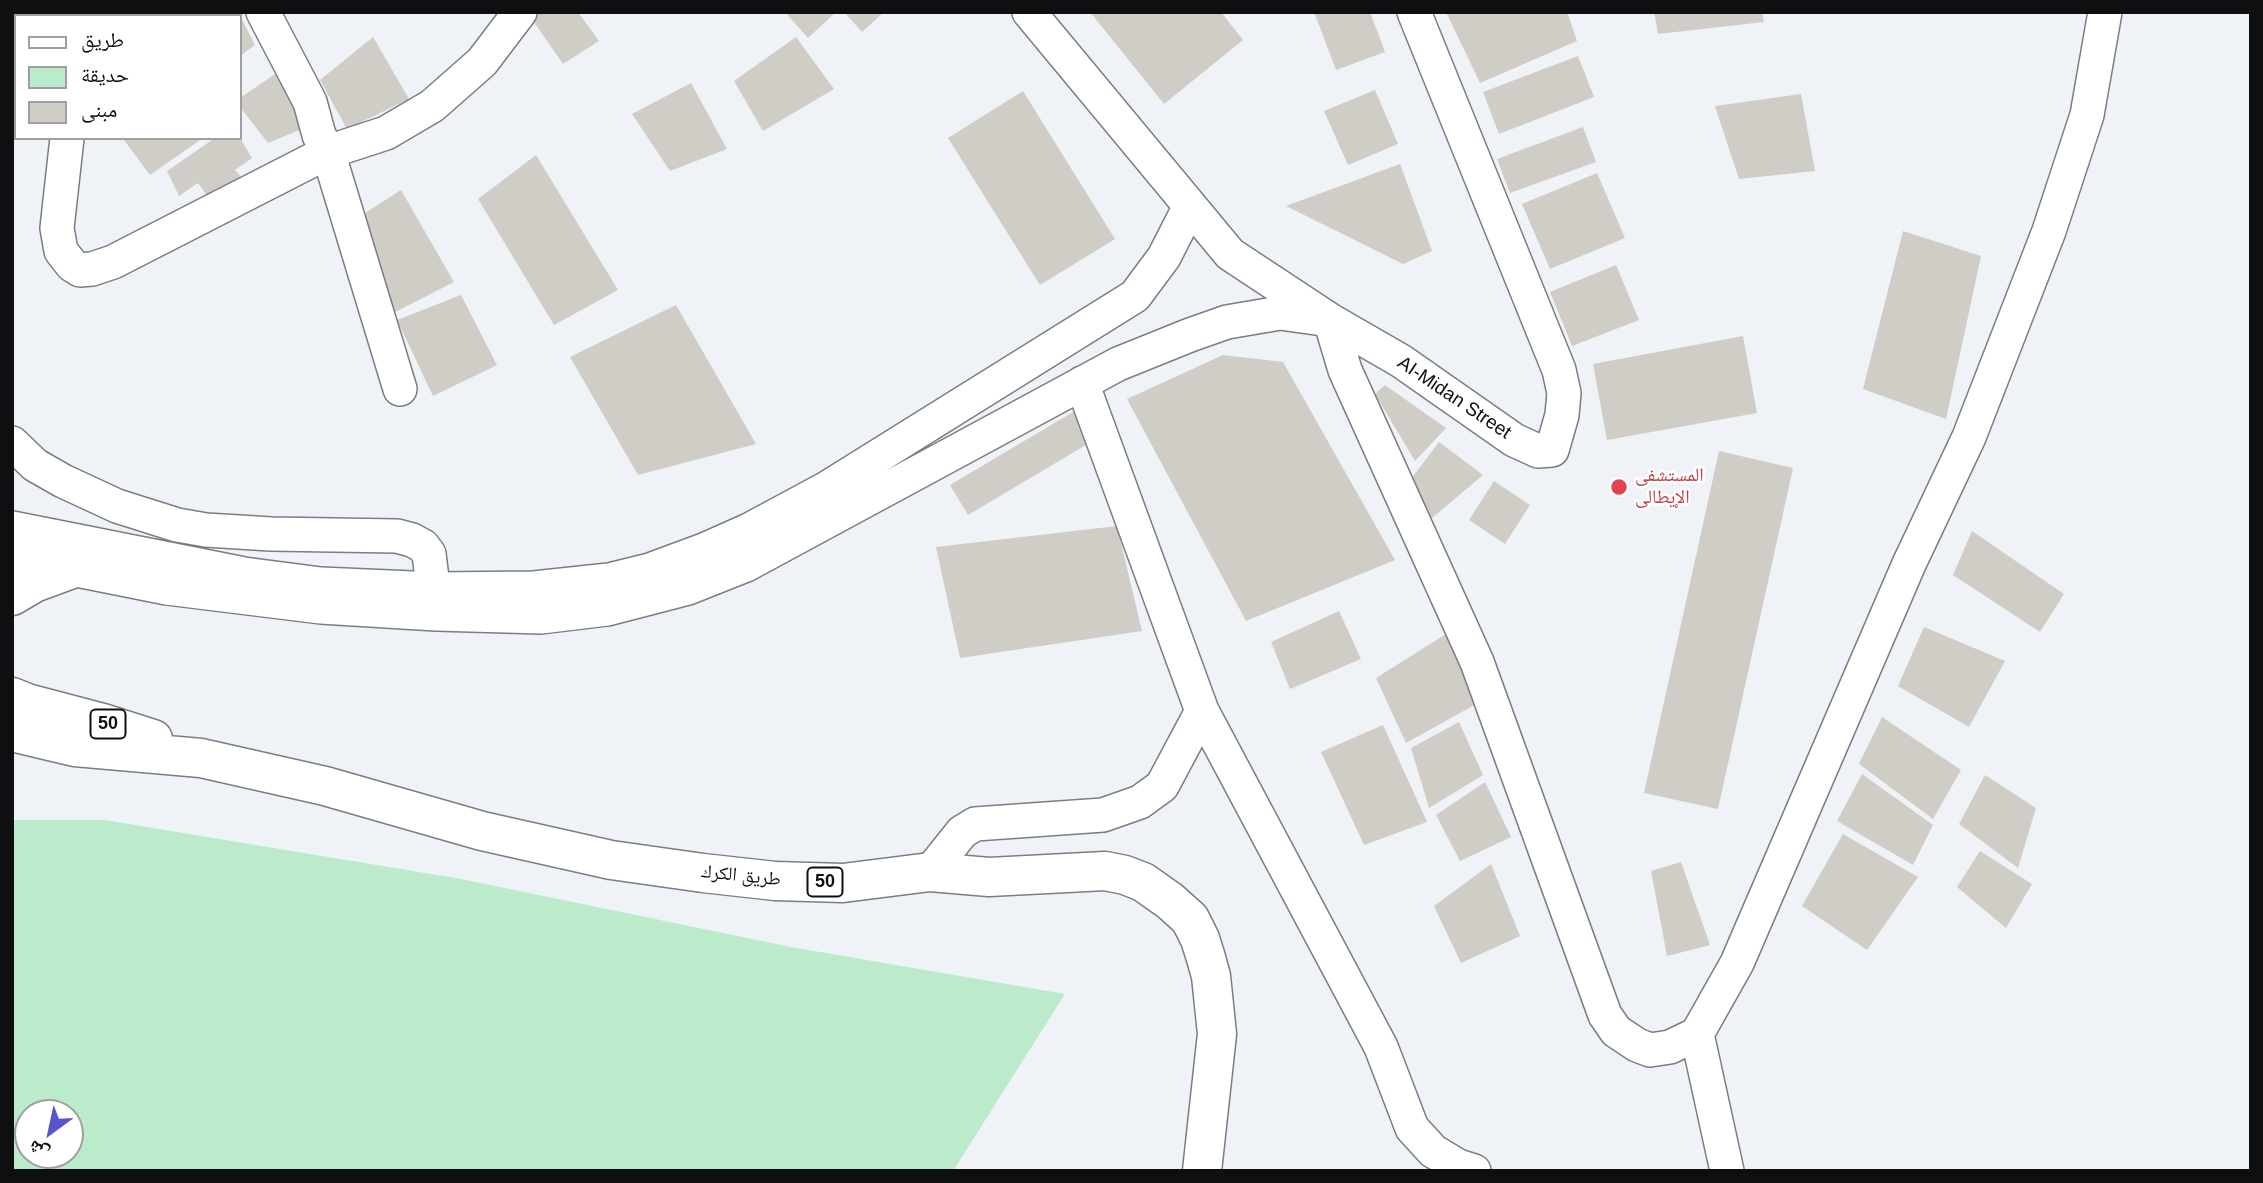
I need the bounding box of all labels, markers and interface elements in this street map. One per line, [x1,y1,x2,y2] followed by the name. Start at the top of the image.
[14,14,242,140] legend
[81,28,124,51] text: طريق
[81,63,129,86] text: حديقة
[81,98,117,121] text: مبنى
[1393,352,1515,444] street label: AI-Midan Street
[1635,465,1704,509] place label: المستشفى الإيطالى
[1609,477,1629,497] marker: المستشفى الإيطالى
[90,710,126,738] road number: 50
[700,860,782,892] street label: طريق الكرك
[808,868,842,897] road number: 50
[14,1099,84,1169] north arrow
[24,1136,53,1165] text: ش

